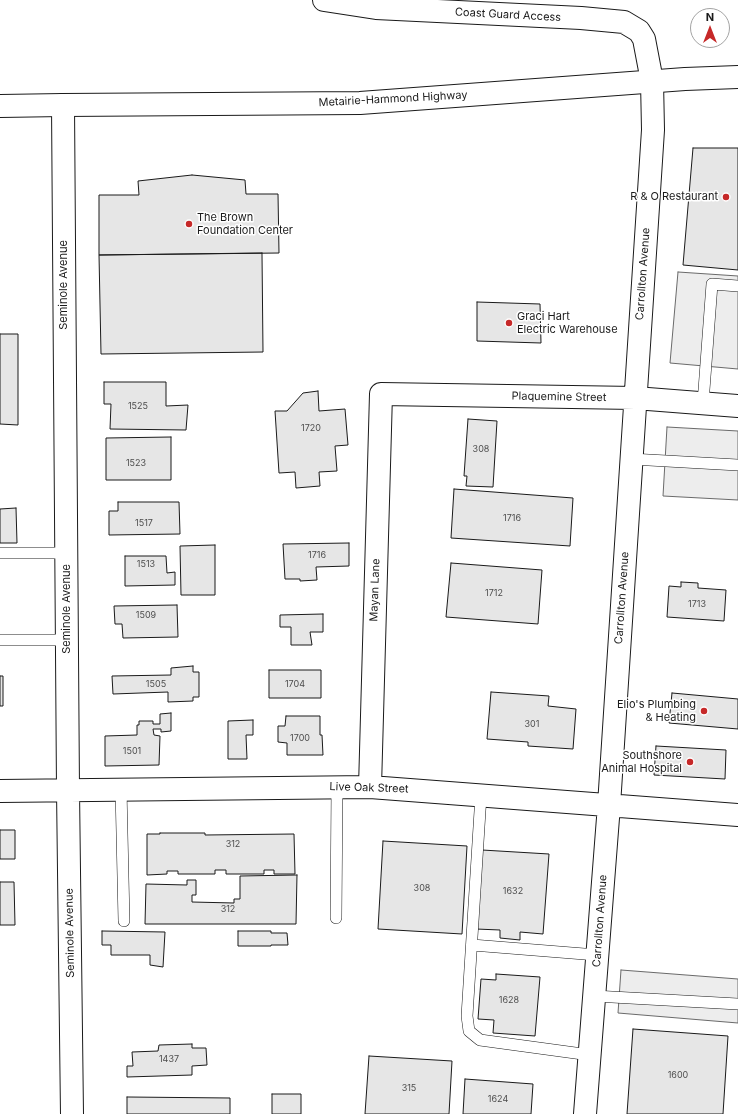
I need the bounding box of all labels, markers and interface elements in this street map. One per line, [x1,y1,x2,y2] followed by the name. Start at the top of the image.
[455,6,561,24] street label: Coast Guard Access
[690,8,730,48] north arrow
[706,10,714,24] text: N
[318,89,468,109] street label: Metairie-Hammond Highway
[630,190,718,204] place label: R & O Restaurant
[721,192,731,202] marker: R & O Restaurant
[197,211,293,237] place label: The Brown Foundation Center
[184,219,194,229] marker: The Brown Foundation Center
[633,227,653,321] street label: Carrollton Avenue
[57,240,71,330] street label: Seminole Avenue
[517,310,618,336] place label: Graci Hart Electric Warehouse
[504,318,514,328] marker: Graci Hart Electric Warehouse
[511,390,607,404] street label: Plaquemine Street
[128,401,148,411] house number: 1525
[301,423,321,433] house number: 1720
[473,444,489,454] house number: 308
[126,458,146,468] house number: 1523
[503,513,521,523] house number: 1716
[135,518,153,528] house number: 1517
[308,550,326,560] house number: 1716
[612,551,632,645] street label: Carrollton Avenue
[367,558,383,622] street label: Mayan Lane
[137,559,155,569] house number: 1513
[60,564,74,654] street label: Seminole Avenue
[485,588,503,598] house number: 1712
[688,599,706,609] house number: 1713
[136,610,156,620] house number: 1509
[146,679,166,689] house number: 1505
[285,679,305,689] house number: 1704
[617,698,696,724] place label: Elio's Plumbing & Heating
[699,706,709,716] marker: Elio's Plumbing & Heating
[525,719,539,729] house number: 301
[290,733,310,743] house number: 1700
[123,746,141,756] house number: 1501
[601,749,682,775] place label: Southshore Animal Hospital
[685,757,695,767] marker: Southshore Animal Hospital
[329,780,409,796] street label: Live Oak Street
[226,839,240,849] house number: 312
[590,874,610,968] street label: Carrollton Avenue
[414,883,430,893] house number: 308
[503,886,523,896] house number: 1632
[63,888,77,978] street label: Seminole Avenue
[221,904,235,914] house number: 312
[499,995,519,1005] house number: 1628
[159,1054,179,1064] house number: 1437
[668,1070,688,1080] house number: 1600
[402,1083,416,1093] house number: 315
[488,1094,508,1104] house number: 1624

